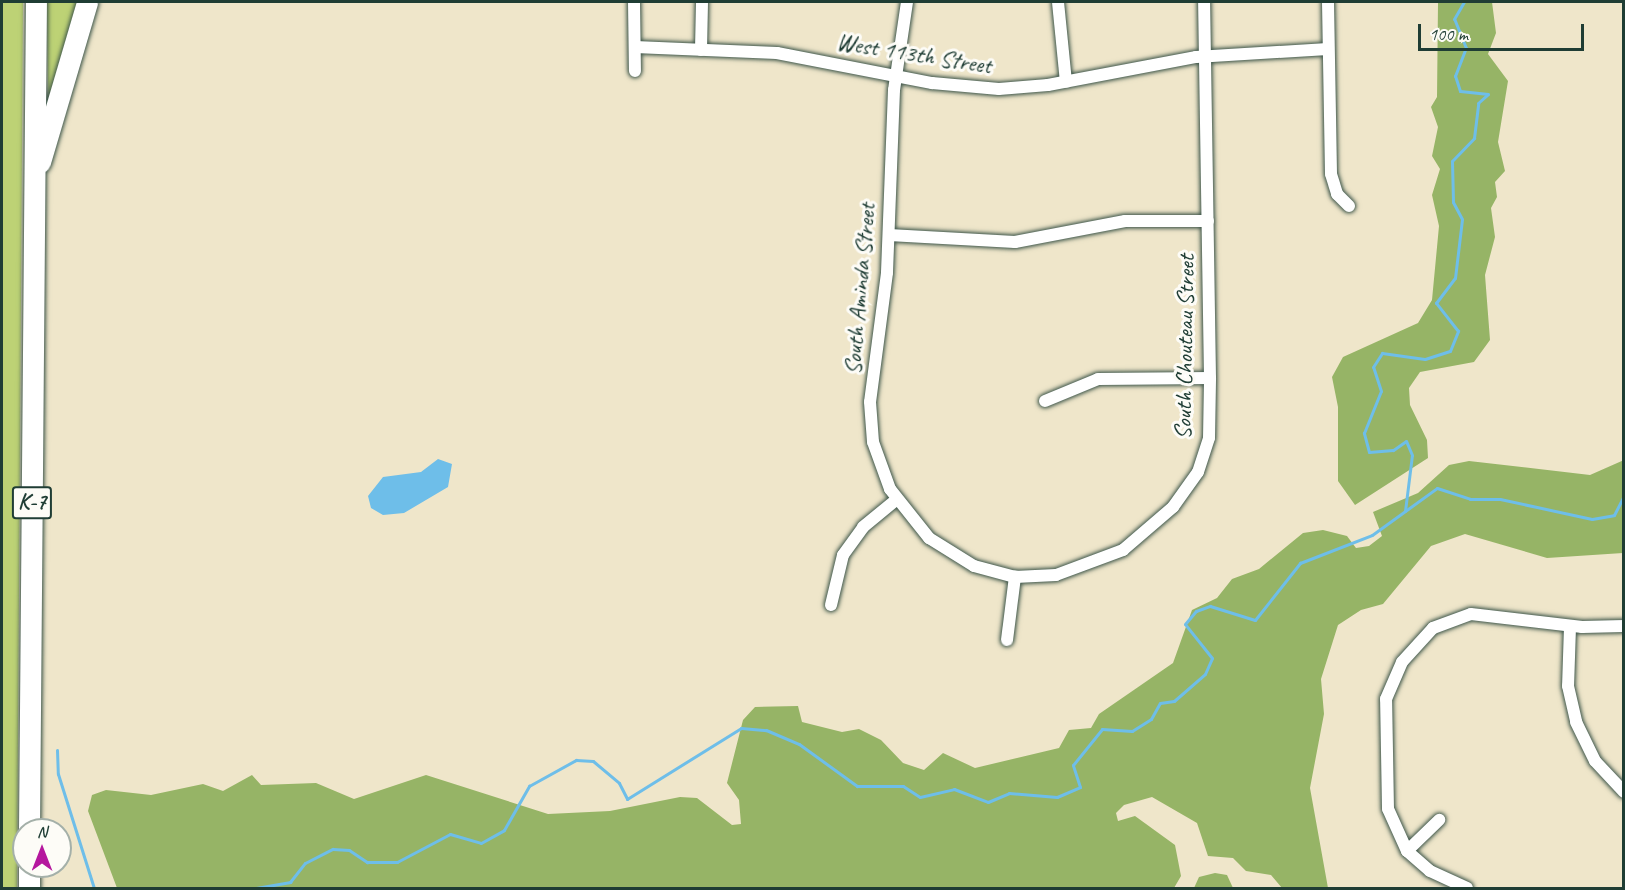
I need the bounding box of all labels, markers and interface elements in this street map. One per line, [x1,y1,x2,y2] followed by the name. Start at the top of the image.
[1421,12,1588,50] scale bar
[1429,23,1468,45] text: 100 m
[834,28,994,80] street label: West 113th Street
[838,202,882,376] street label: South Aminda Street
[1169,254,1201,440] street label: South Chouteau Street
[11,484,53,522] road number: K-7
[12,818,72,878] north arrow
[37,822,47,842] text: N

